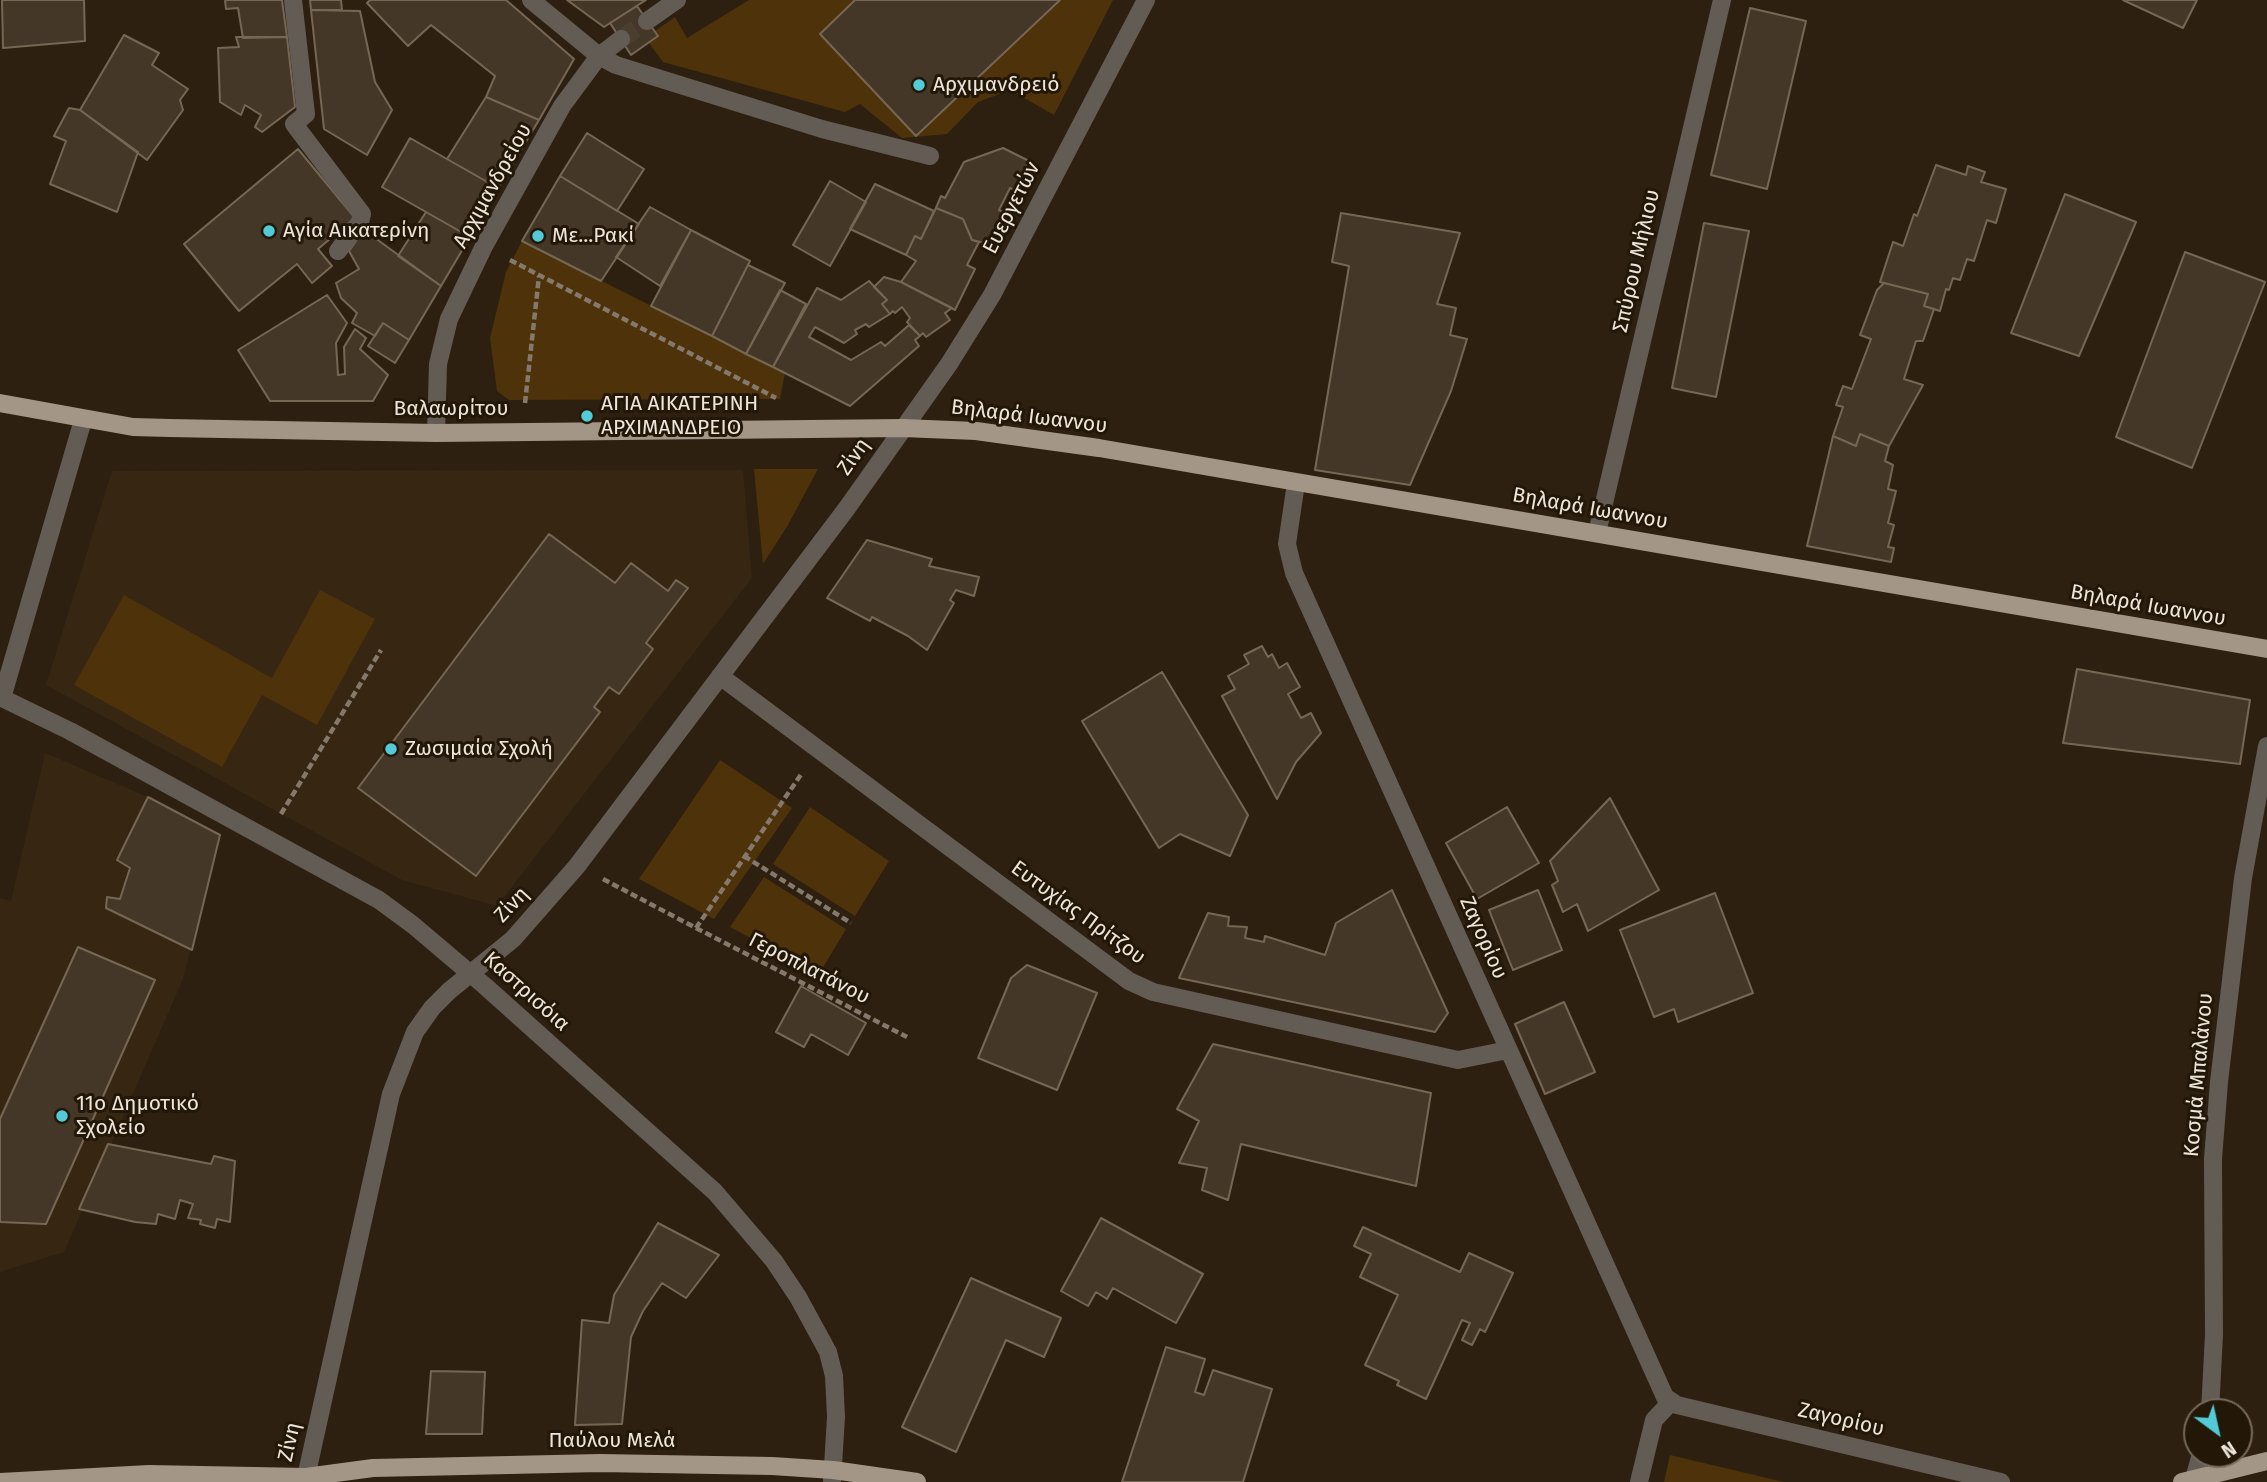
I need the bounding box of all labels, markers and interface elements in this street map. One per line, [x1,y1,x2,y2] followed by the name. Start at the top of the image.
[933,72,1059,98] place label: Αρχιμανδρειό
[911,77,927,93] marker: Αρχιμανδρειό
[448,119,538,253] street label: Αρχιμανδρείου
[978,158,1046,258] street label: Ευεργετών
[1608,187,1666,335] street label: Σπύρου Μήλιου
[283,218,429,244] place label: Αγία Αικατερίνη
[261,223,277,239] marker: Αγία Αικατερίνη
[552,223,634,249] place label: Με...Ρακί
[530,228,546,244] marker: Με...Ρακί
[601,391,758,441] place label: ΑΓΙΑ ΑΙΚΑΤΕΡΙΝΗ ΑΡΧΙΜΑΝΔΡΕΙΟ
[949,395,1109,439] street label: Βηλαρά Ιωαννου
[394,396,508,422] street label: Βαλαωρίτου
[579,408,595,424] marker: ΑΓΙΑ ΑΙΚΑΤΕΡΙΝΗ ΑΡΧΙΜΑΝΔΡΕΙΟ
[832,434,876,480] street label: Ζίνη
[1510,483,1670,535] street label: Βηλαρά Ιωαννου
[2068,580,2228,632] street label: Βηλαρά Ιωαννου
[405,736,553,762] place label: Ζωσιμαία Σχολή
[383,741,399,757] marker: Ζωσιμαία Σχολή
[1006,856,1150,970] street label: Ευτυχίας Πρίτζου
[489,882,535,928] street label: Ζίνη
[1454,893,1512,983] street label: Ζαγορίου
[744,928,874,1010] street label: Γεροπλατάνου
[478,947,574,1037] street label: Καστρισόια
[2179,992,2219,1158] street label: Κοσμά Μπαλάνου
[76,1091,199,1141] place label: 11ο Δημοτικό Σχολείο
[54,1108,70,1124] marker: 11ο Δημοτικό Σχολείο
[1795,1398,1887,1442] street label: Ζαγορίου
[2183,1398,2253,1468] north arrow
[273,1420,307,1464] street label: Ζίνη
[548,1428,676,1454] street label: Παύλου Μελά
[2217,1436,2240,1462] text: N

